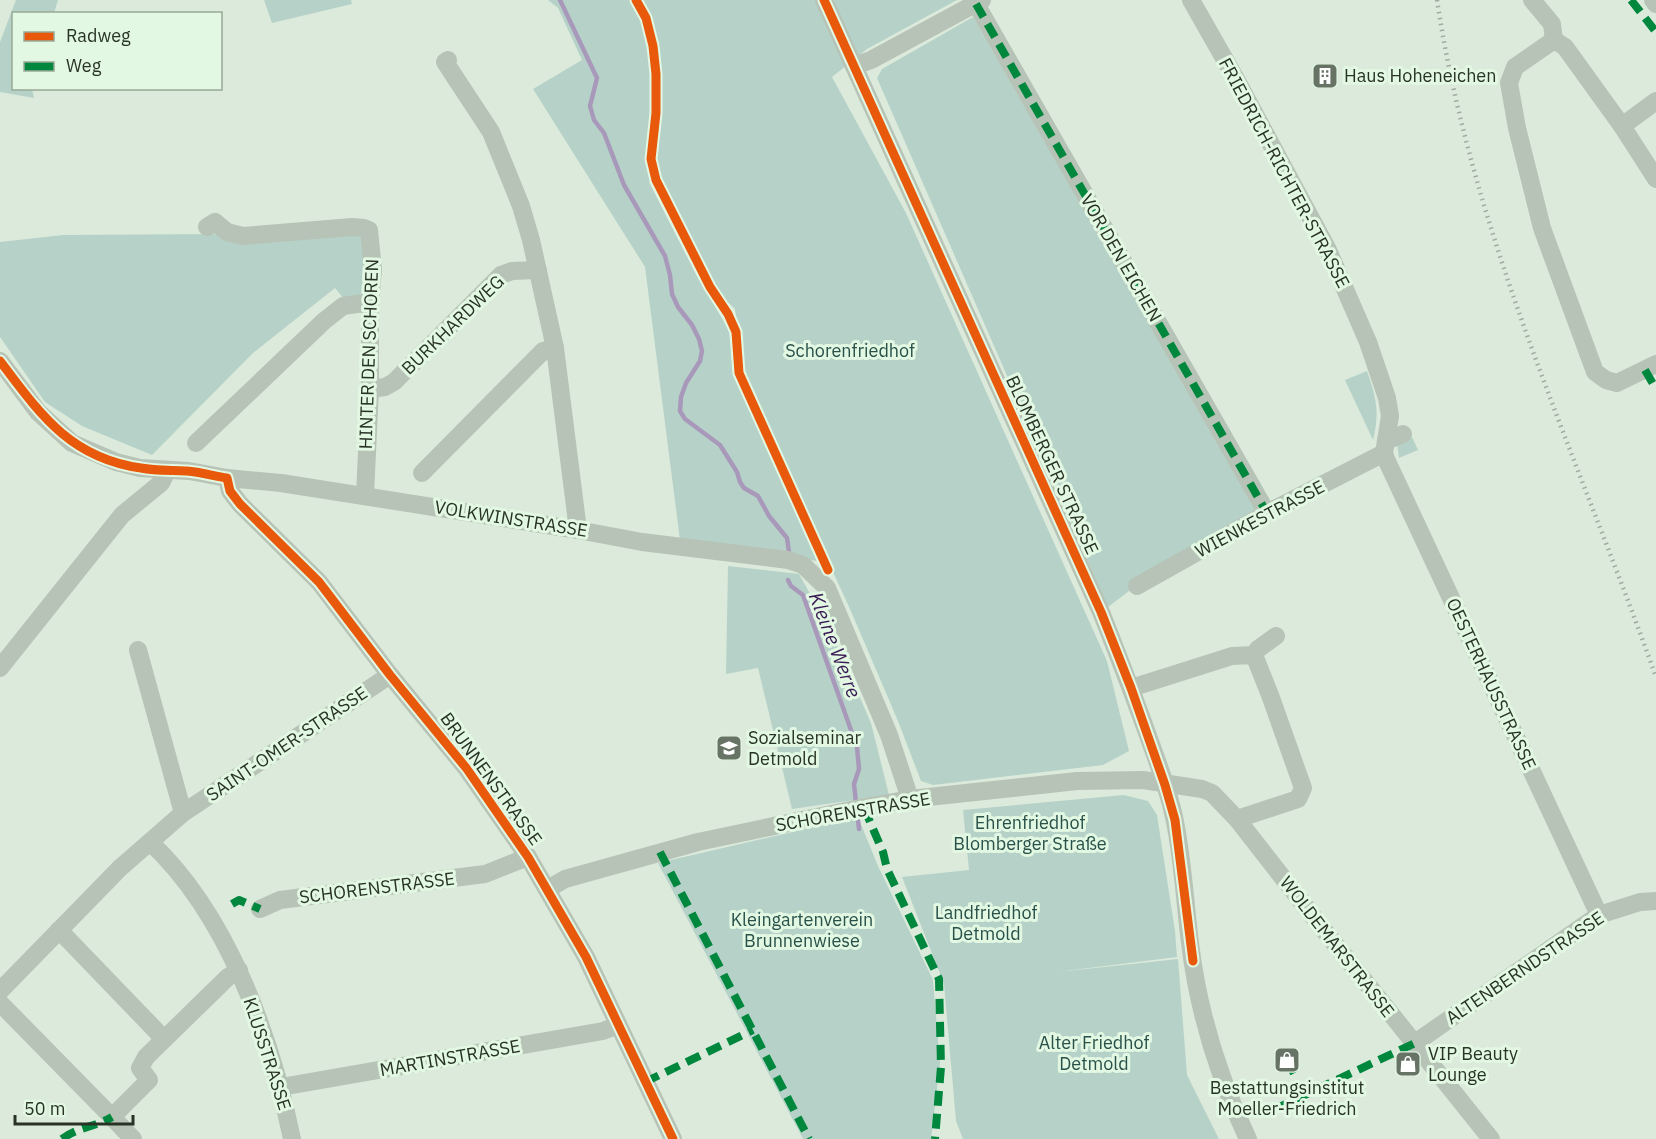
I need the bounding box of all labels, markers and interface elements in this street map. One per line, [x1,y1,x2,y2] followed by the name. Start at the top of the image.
[12,12,222,90] legend
[66,24,131,47] text: Radweg
[66,54,102,77] text: Weg
[1214,54,1355,292] street label: FRIEDRICH-RICHTER-STRASSE
[1310,61,1340,91] building icon: Haus Hoheneichen
[1344,64,1496,87] place label: Haus Hoheneichen
[1076,190,1167,326] street label: VOR DEN EICHEN
[354,258,383,450] street label: HINTER DEN SCHOREN
[397,270,509,379] street label: BURKHARDWEG
[785,339,915,362] park label: Schorenfriedhof
[1001,372,1104,558] street label: BLOMBERGER STRASSE
[1191,475,1328,562] street label: WIENKESTRASSE
[433,495,589,542] street label: VOLKWINSTRASSE
[803,588,868,702] water label: Kleine Werre
[1441,594,1541,773] street label: OESTERHAUSSTRASSE
[202,681,372,806] street label: SAINT-OMER-STRASSE
[435,708,547,850] street label: BRUNNENSTRASSE
[748,726,862,770] place label: Sozialseminar Detmold
[714,733,744,763] school or university icon: Sozialseminar Detmold
[774,787,932,836] street label: SCHORENSTRASSE
[953,811,1107,855] park label: Ehrenfriedhof Blomberger Straße
[298,867,456,908] street label: SCHORENSTRASSE
[1275,872,1400,1022] street label: WOLDEMARSTRASSE
[935,901,1037,945] park label: Landfriedhof Detmold
[1441,906,1608,1029] street label: ALTENBERNDSTRASSE
[731,908,873,952] park label: Kleingartenverein Brunnenwiese
[238,995,297,1113] street label: KLUSSTRASSE
[1039,1031,1149,1075] park label: Alter Friedhof Detmold
[378,1034,522,1081] street label: MARTINSTRASSE
[1428,1042,1518,1086] place label: VIP Beauty Lounge
[1272,1045,1302,1075] shop icon: Bestattungsinstitut Moeller-Friedrich
[1393,1049,1423,1079] shop icon: VIP Beauty Lounge
[1210,1076,1364,1120] place label: Bestattungsinstitut Moeller-Friedrich
[15,1088,134,1126] scale bar
[24,1097,66,1120] text: 50 m

